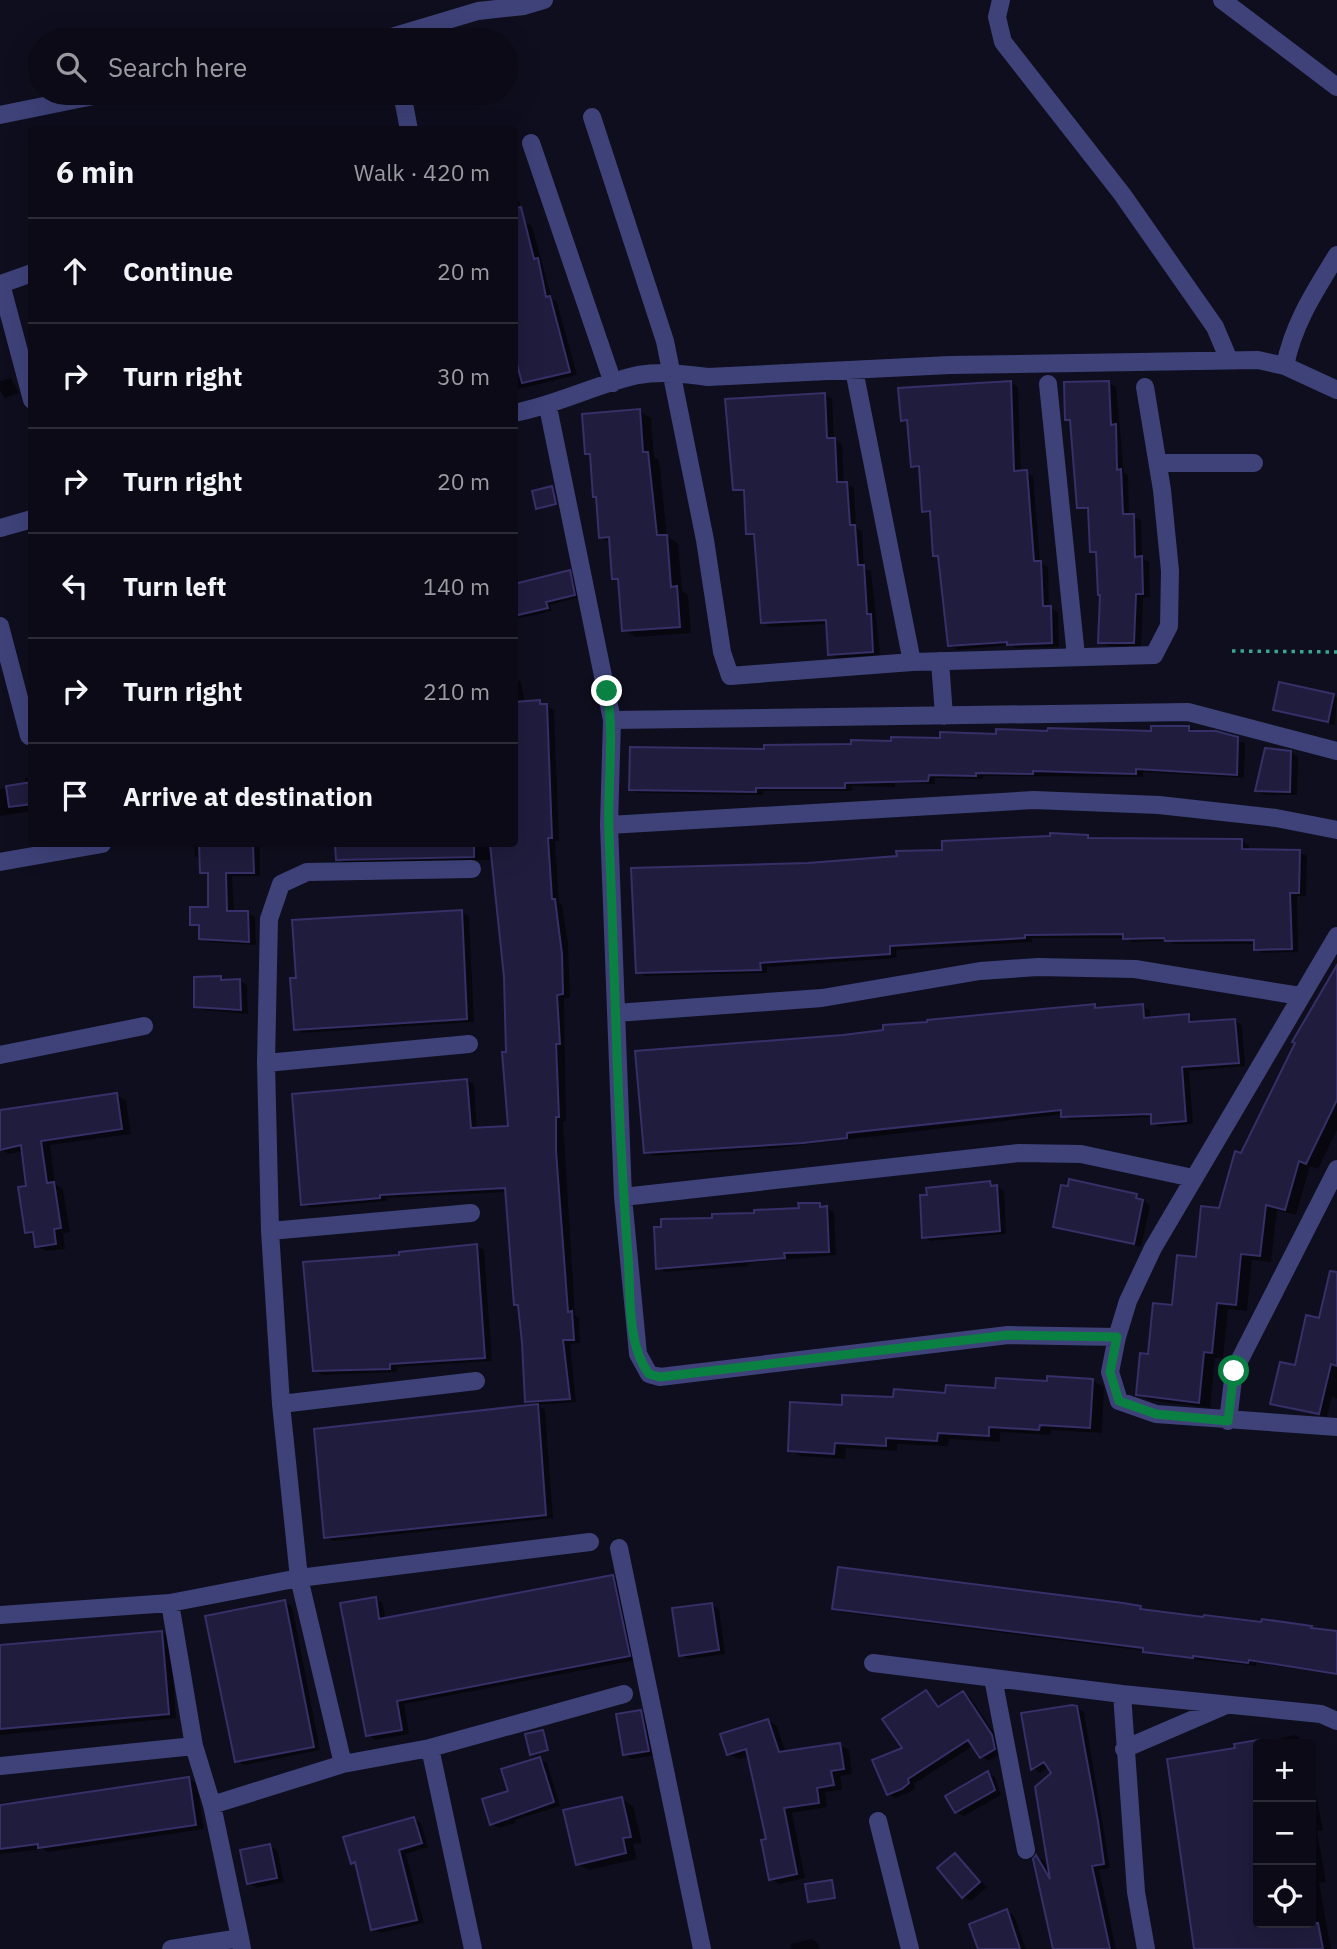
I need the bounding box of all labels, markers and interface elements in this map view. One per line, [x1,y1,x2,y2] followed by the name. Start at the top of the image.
[28,28,518,105] search box
[52,48,90,86] icon: search
[108,50,247,84] text: Search here
[56,152,134,191] text: 6 min
[354,157,490,187] text: Walk · 420 m
[56,252,94,290] icon: ahead
[123,254,233,288] text: Continue
[437,256,490,286] text: 20 m
[56,357,94,395] icon: right
[123,359,242,393] text: Turn right
[437,361,490,391] text: 30 m
[56,462,94,500] icon: right
[123,464,242,498] text: Turn right
[437,466,490,496] text: 20 m
[56,567,94,605] icon: left
[123,569,226,603] text: Turn left
[423,571,490,601] text: 140 m
[56,672,94,710] icon: right
[123,674,242,708] text: Turn right
[591,675,622,706] route end
[423,676,490,706] text: 210 m
[56,777,94,815] icon: arrive
[123,779,373,813] text: Arrive at destination
[1218,1355,1249,1386] route start
[1253,1739,1316,1928] map controls
[1253,1739,1316,1802] button: +
[1253,1802,1316,1865] button: −
[1253,1865,1316,1928] button: locate

